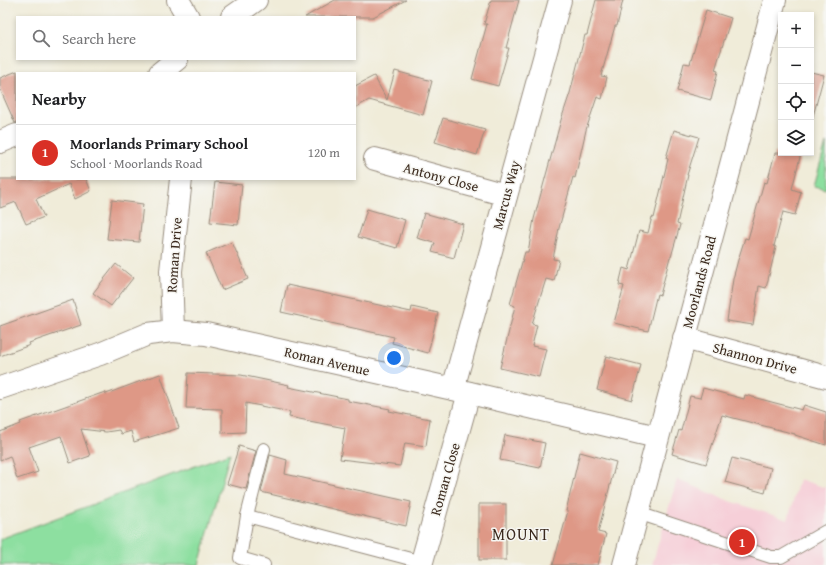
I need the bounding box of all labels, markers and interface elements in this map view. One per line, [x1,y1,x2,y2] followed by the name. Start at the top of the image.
[778,12,814,156] map controls
[778,12,814,48] button: +
[16,16,356,60] search box
[30,27,52,49] icon: search
[62,28,136,49] text: Search here
[778,48,814,84] button: −
[778,84,814,120] button: locate
[32,86,86,111] text: Nearby
[778,120,814,156] button: layers
[70,133,248,154] text: Moorlands Primary School
[42,143,48,162] text: 1
[308,143,340,162] text: 120 m
[70,154,203,173] text: School · Moorlands Road
[401,157,481,197] street label: Antony Close
[487,158,525,232] street label: Marcus Way
[161,216,187,293] street label: Roman Drive
[677,233,721,331] street label: Moorlands Road
[711,337,800,379] street label: Shannon Drive
[282,341,372,381] street label: Roman Avenue
[384,348,404,368] your location
[425,440,465,518] street label: Roman Close
[492,522,550,546] district label: MOUNT
[729,527,755,557] pin: 1

